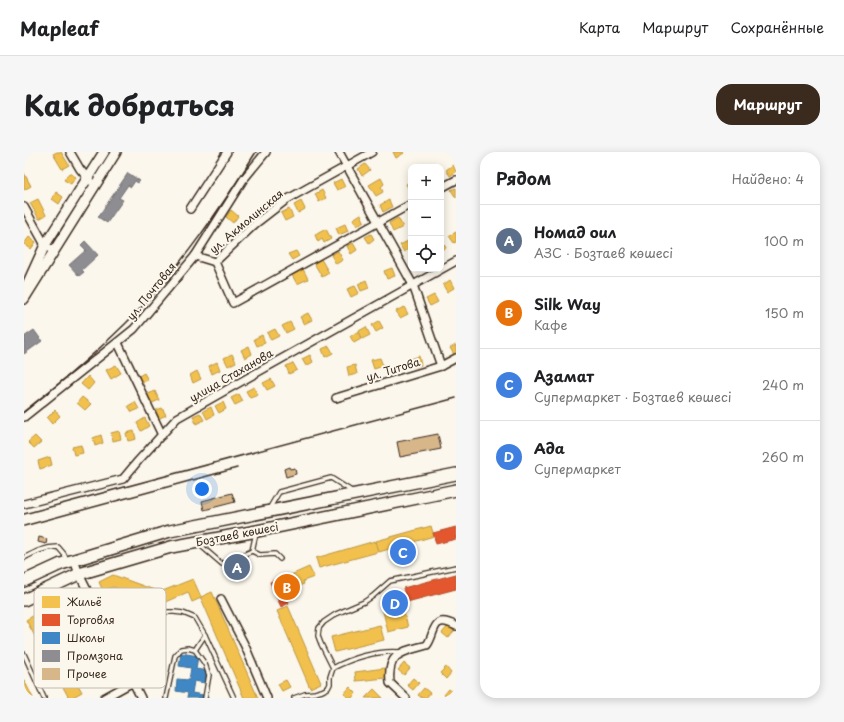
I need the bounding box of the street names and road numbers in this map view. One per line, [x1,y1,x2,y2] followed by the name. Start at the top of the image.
[205,185,287,257] street label: ул. Акмолинская
[122,259,180,323] street label: ул. Почтовая
[186,344,276,406] street label: улица Стаханова
[364,353,422,385] street label: ул. Титова
[194,518,280,550] street label: Бозтаев көшесі

